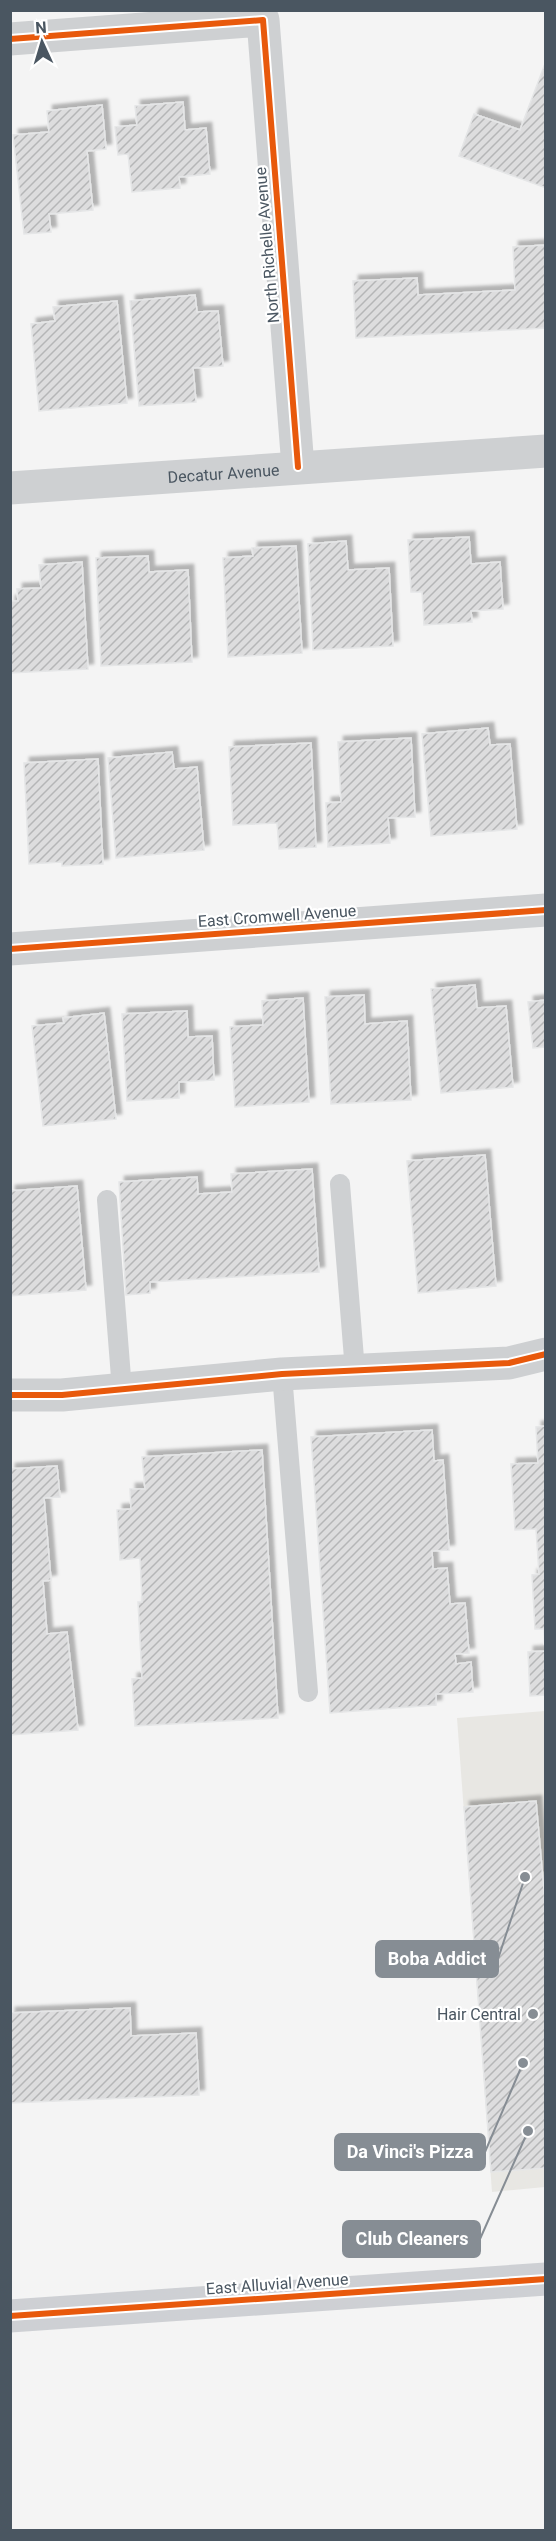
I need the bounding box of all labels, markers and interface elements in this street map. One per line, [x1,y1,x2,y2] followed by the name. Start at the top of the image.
[12,12,72,72] north arrow
[35,18,47,37] text: N
[251,166,283,324] street label: North Richelle Avenue
[167,460,280,487] street label: Decatur Avenue
[197,901,357,931] street label: East Cromwell Avenue
[376,1941,498,1977] callout: Boba Addict
[388,1948,486,1969] text: Boba Addict
[437,2005,521,2024] place label: Hair Central
[526,2007,540,2021] marker: Hair Central
[335,2134,485,2170] callout: Da Vinci's Pizza
[347,2141,474,2162] text: Da Vinci's Pizza
[343,2221,480,2257] callout: Club Cleaners
[356,2228,468,2249] text: Club Cleaners
[205,2270,349,2298] street label: East Alluvial Avenue

